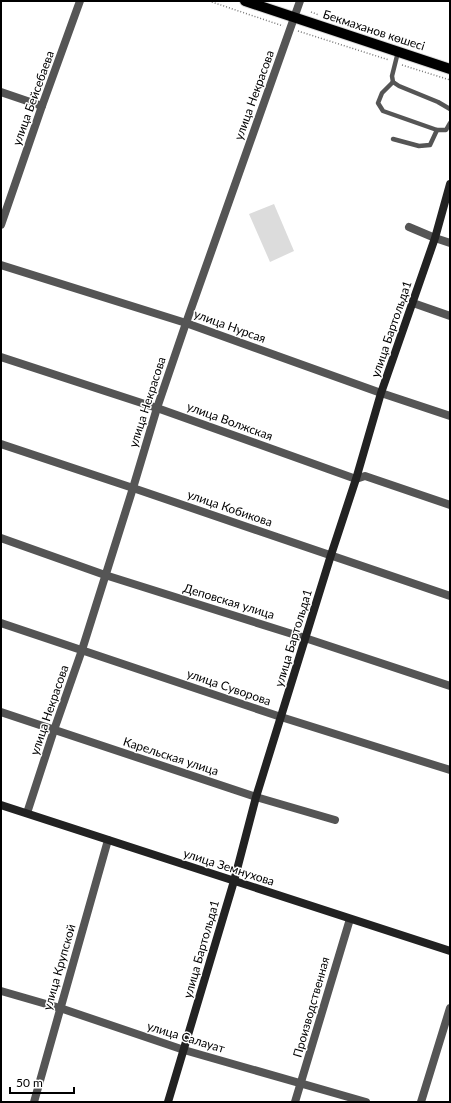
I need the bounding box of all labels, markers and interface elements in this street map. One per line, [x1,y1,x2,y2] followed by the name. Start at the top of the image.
[321,6,427,54] street label: Бекмаханов көшесі
[231,48,277,142] street label: улица Некрасова
[9,49,57,147] street label: улица Бейсебаева
[367,279,415,379] street label: улица Бартольда1
[192,306,268,346] street label: улица Нурсая
[125,355,169,449] street label: улица Некрасова
[185,399,275,444] street label: улица Волжская
[186,486,274,530] street label: улица Кобикова
[182,580,276,622] street label: Деповская улица
[271,587,315,689] street label: улица Бартольда1
[27,663,71,757] street label: улица Некрасова
[185,666,273,708] street label: улица Суворова
[121,734,221,779] street label: Карельская улица
[182,845,276,889] street label: улица Земнухова
[180,898,222,1000] street label: улица Бартольда1
[40,922,78,1012] street label: улица Крупской
[289,955,333,1059] street label: Производственная
[145,1018,227,1056] street label: улица Салауат
[10,1069,74,1095] scale bar
[16,1075,43,1090] text: 50 m

